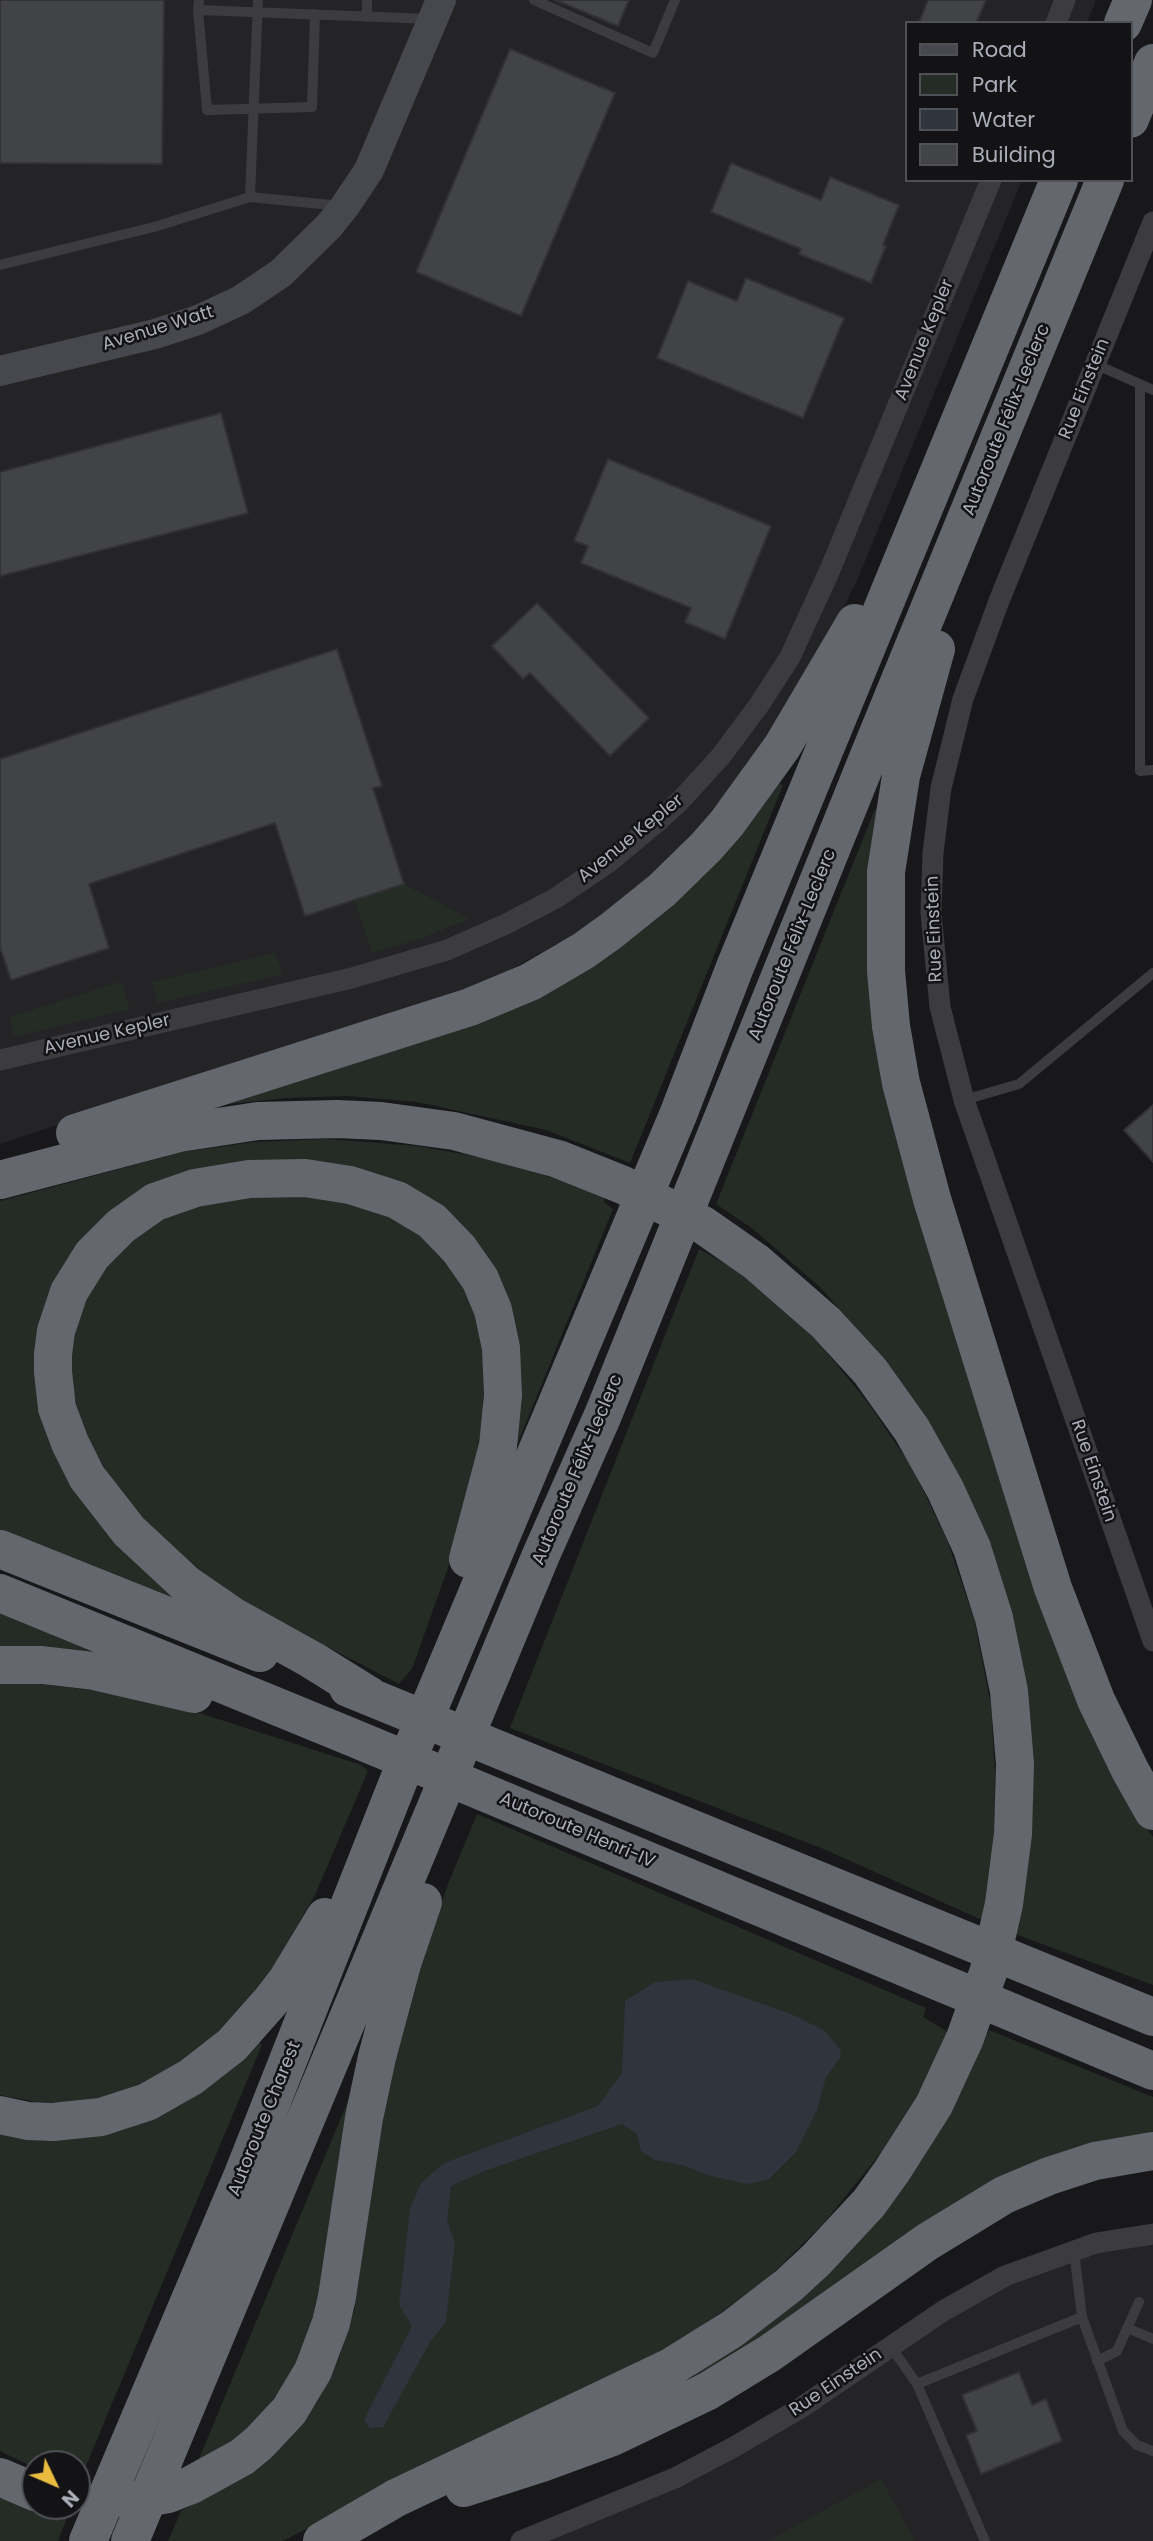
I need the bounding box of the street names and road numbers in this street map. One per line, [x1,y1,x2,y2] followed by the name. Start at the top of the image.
[891,276,959,404] street label: Avenue Kepler
[100,302,216,356] street label: Avenue Watt
[959,321,1055,519] street label: Autoroute Félix-Leclerc
[1055,336,1115,442] street label: Rue Einstein
[574,790,688,888] street label: Avenue Kepler
[745,846,841,1044] street label: Autoroute Félix-Leclerc
[922,875,948,983] street label: Rue Einstein
[42,1010,172,1060] street label: Avenue Kepler
[528,1372,628,1568] street label: Autoroute Félix-Leclerc
[1065,1417,1121,1525] street label: Rue Einstein
[496,1788,658,1874] street label: Autoroute Henri-IV
[224,2038,306,2200] street label: Autoroute Charest
[786,2344,886,2422] street label: Rue Einstein

